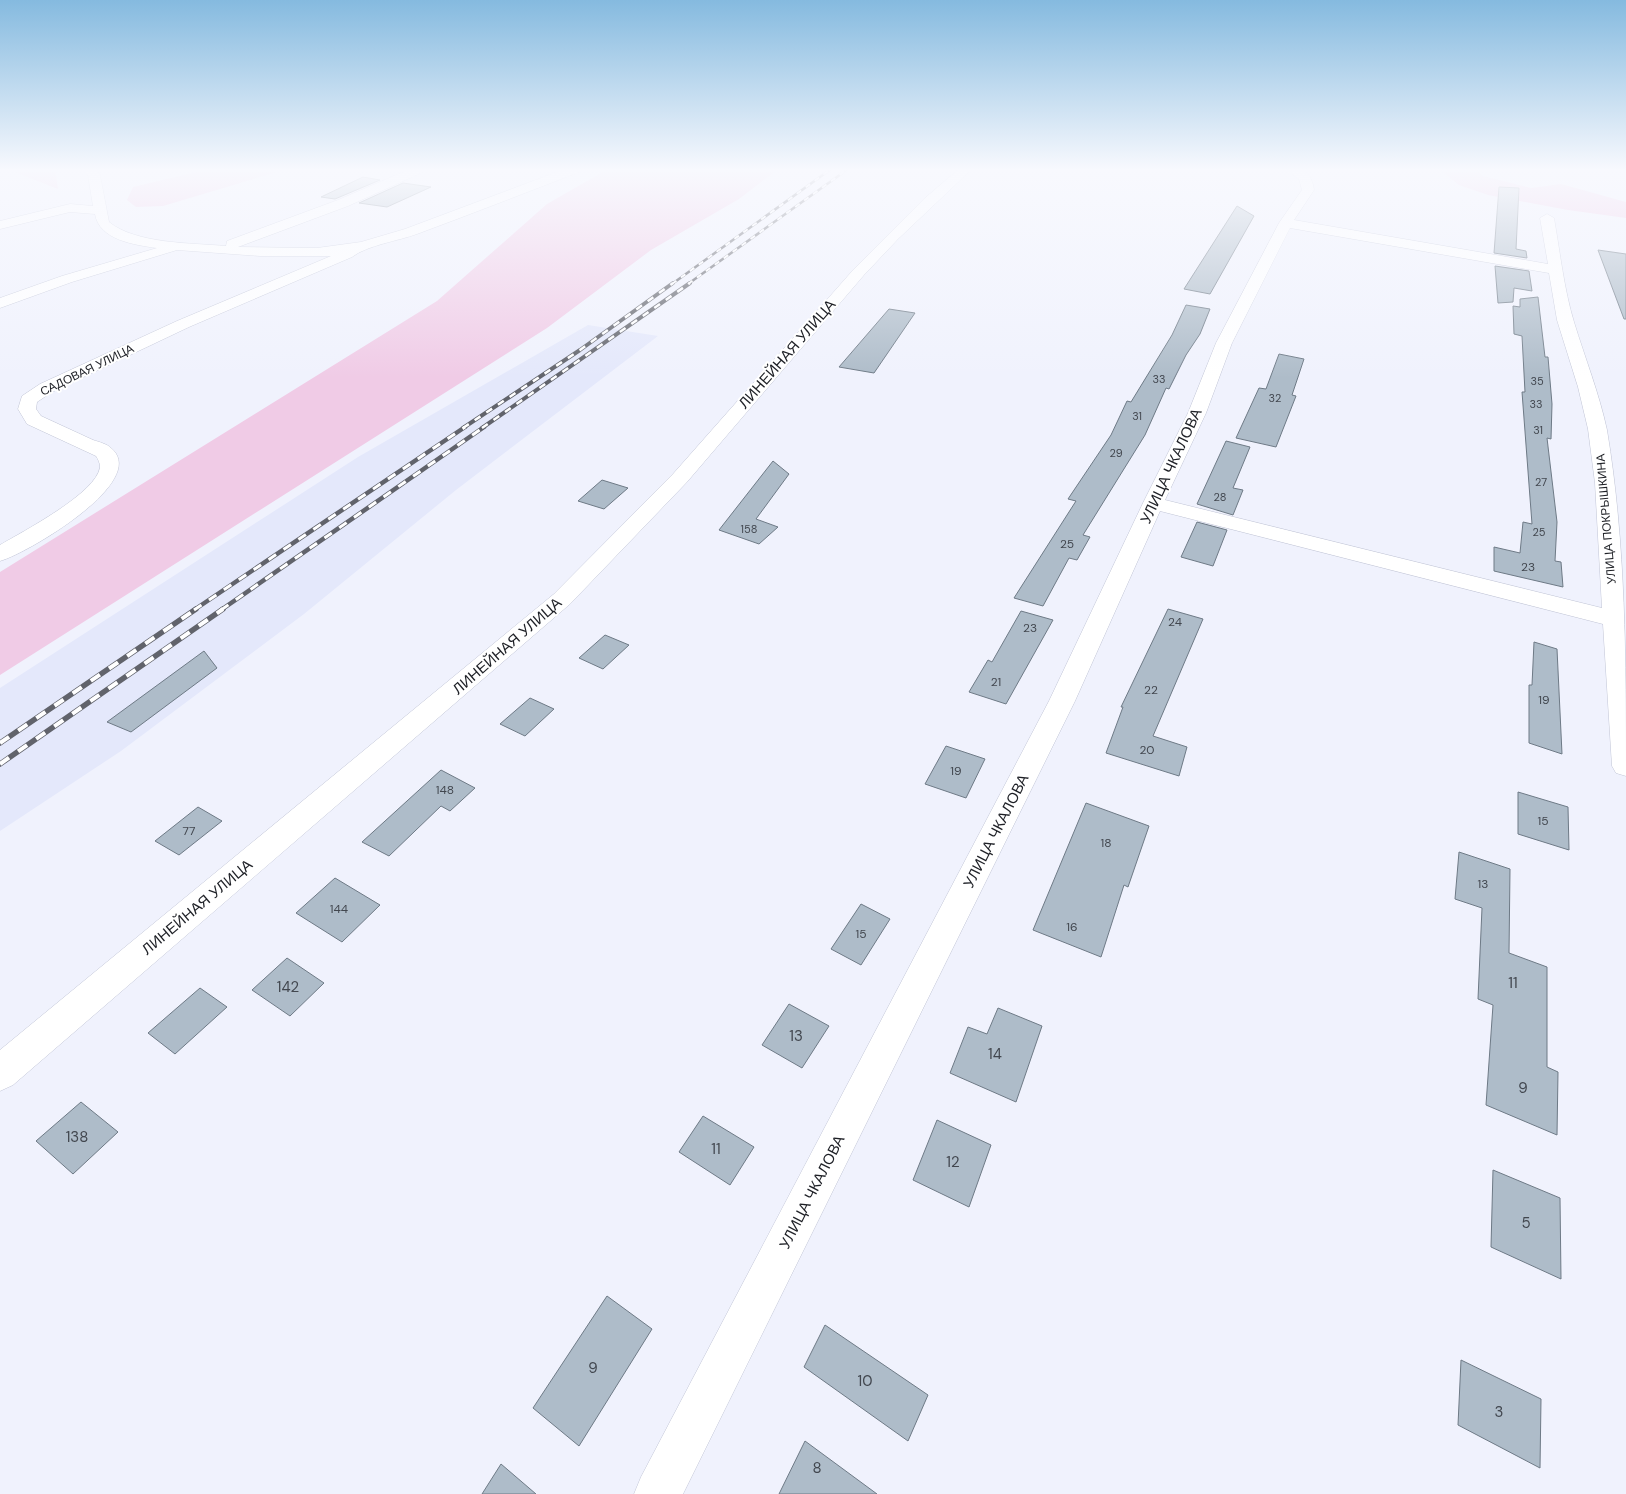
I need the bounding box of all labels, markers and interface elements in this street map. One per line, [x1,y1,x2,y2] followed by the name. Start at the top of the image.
[734,295,840,413] street label: ЛИНЕЙНАЯ УЛИЦА
[38,340,136,400] street label: САДОВАЯ УЛИЦА
[1152,372,1166,386] house number: 33
[1530,374,1544,388] house number: 35
[1269,391,1281,405] house number: 32
[1529,397,1543,411] house number: 33
[1136,405,1206,527] street label: УЛИЦА ЧКАЛОВА
[1132,409,1142,423] house number: 31
[1533,423,1543,437] house number: 31
[1109,446,1123,460] house number: 29
[1592,453,1620,585] street label: УЛИЦА ПОКРЫШКИНА
[1535,475,1547,489] house number: 27
[1214,490,1226,504] house number: 28
[741,522,757,536] house number: 158
[1532,525,1546,539] house number: 25
[1060,536,1074,552] house number: 25
[1521,559,1535,575] house number: 23
[448,593,566,699] street label: ЛИНЕЙНАЯ УЛИЦА
[1168,614,1182,630] house number: 24
[1023,620,1037,636] house number: 23
[991,674,1001,690] house number: 21
[1144,682,1158,698] house number: 22
[1538,692,1550,708] house number: 19
[1139,742,1155,758] house number: 20
[950,763,962,779] house number: 19
[959,771,1033,891] street label: УЛИЦА ЧКАЛОВА
[436,782,454,798] house number: 148
[1537,813,1549,829] house number: 15
[183,823,195,839] house number: 77
[1100,835,1112,851] house number: 18
[137,855,257,959] street label: ЛИНЕЙНАЯ УЛИЦА
[1478,876,1488,892] house number: 13
[330,901,348,917] house number: 144
[1066,919,1078,935] house number: 16
[855,926,867,942] house number: 15
[1508,973,1518,993] house number: 11
[277,977,299,997] house number: 142
[789,1026,803,1046] house number: 13
[988,1044,1002,1064] house number: 14
[1518,1078,1528,1098] house number: 9
[66,1127,88,1147] house number: 138
[775,1132,849,1252] street label: УЛИЦА ЧКАЛОВА
[711,1139,721,1159] house number: 11
[946,1152,960,1172] house number: 12
[1521,1213,1531,1233] house number: 5
[588,1358,598,1378] house number: 9
[858,1371,872,1391] house number: 10
[1495,1402,1503,1422] house number: 3
[812,1458,822,1478] house number: 8

